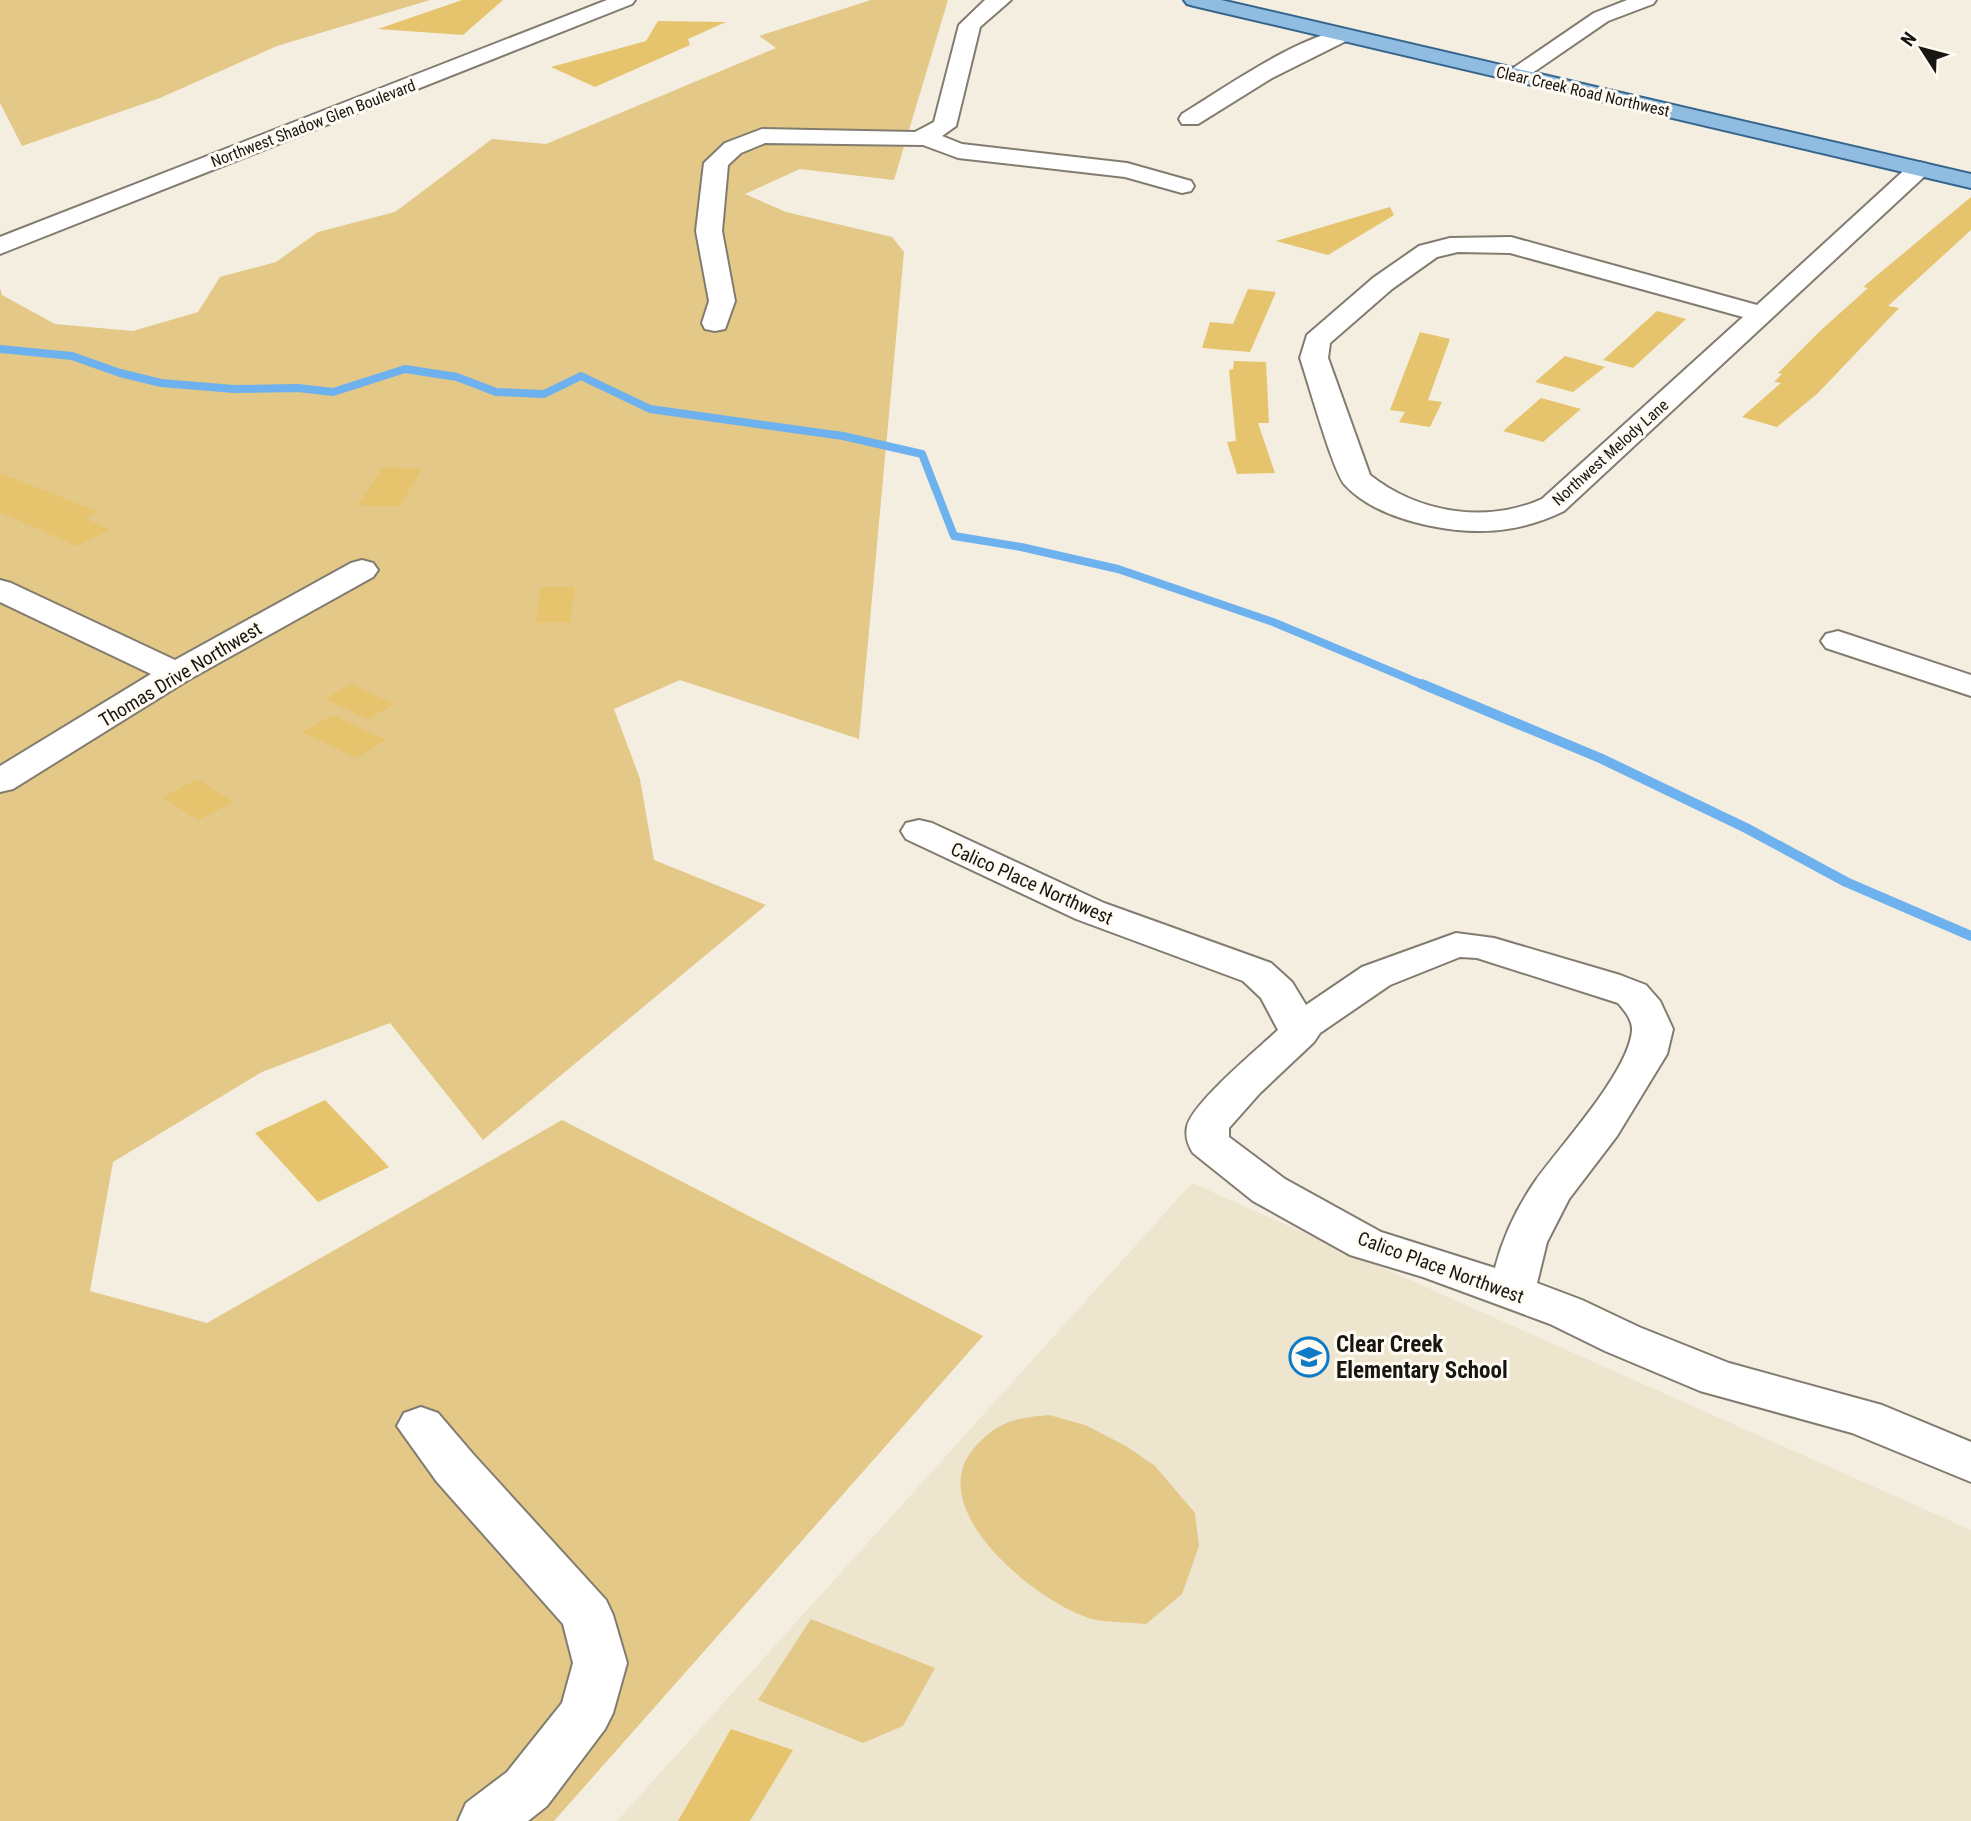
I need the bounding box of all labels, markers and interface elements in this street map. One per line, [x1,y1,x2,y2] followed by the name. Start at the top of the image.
[1887,14,1957,84] north arrow
[1896,28,1921,51] text: N
[1494,62,1672,121] street label: Clear Creek Road Northwest
[208,76,418,171] street label: Northwest Shadow Glen Boulevard
[1548,395,1672,509] street label: Northwest Melody Lane
[95,617,266,732] street label: Thomas Drive Northwest
[947,837,1117,930] street label: Calico Place Northwest
[1355,1227,1527,1308] street label: Calico Place Northwest
[1336,1331,1508,1384] place label: Clear Creek Elementary School
[1288,1336,1330,1378] school or university icon: Clear Creek Elementary School

